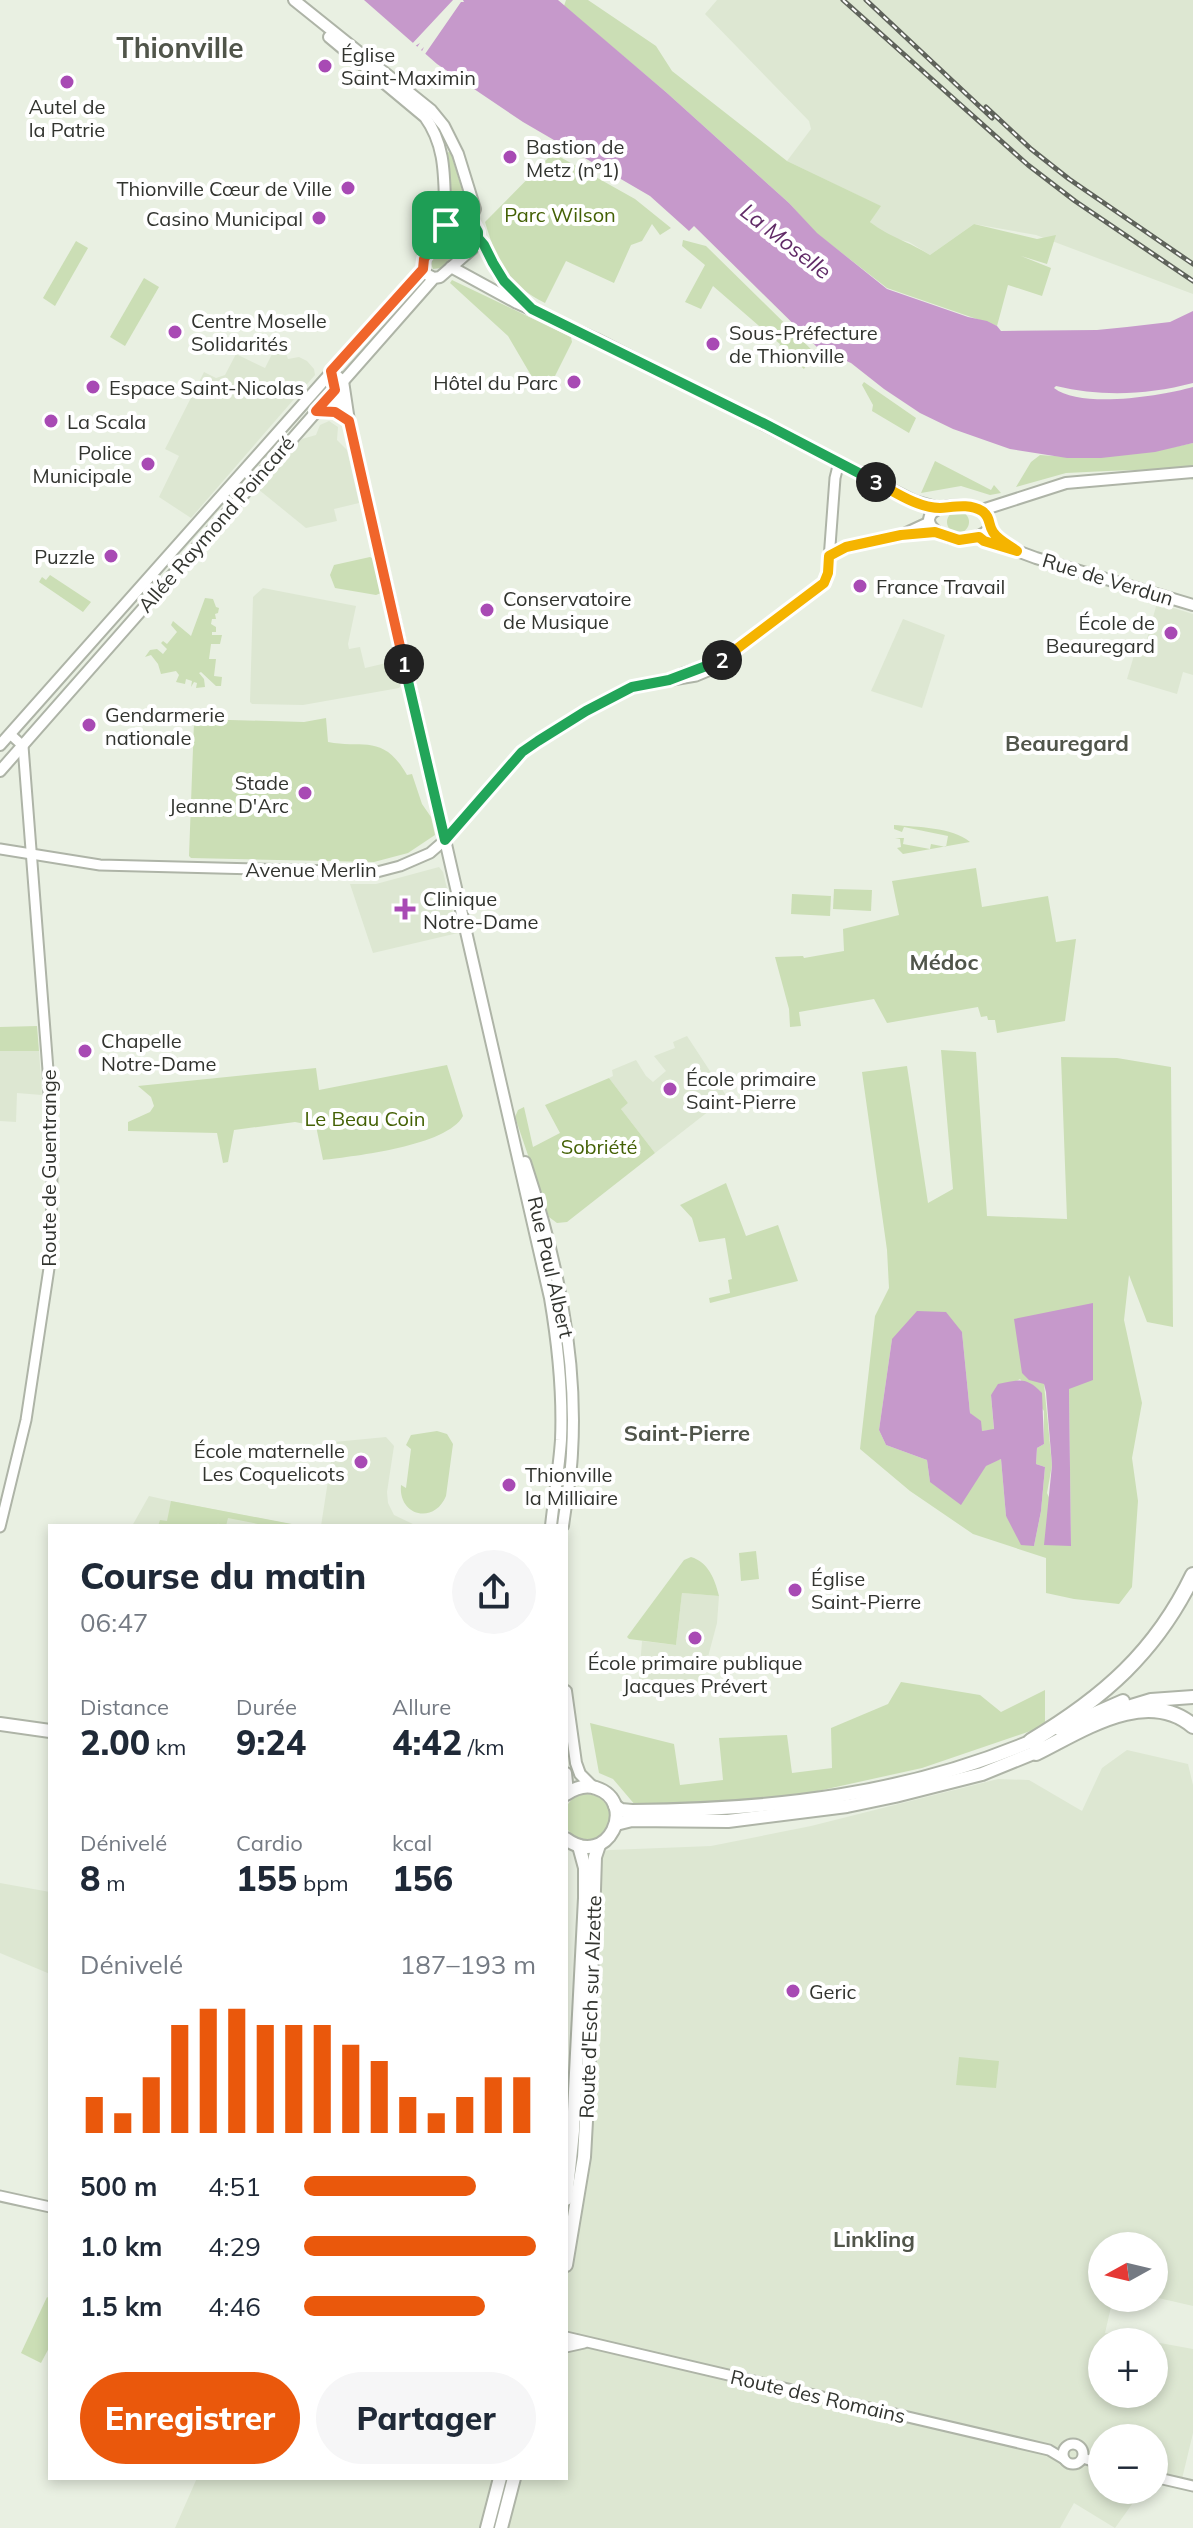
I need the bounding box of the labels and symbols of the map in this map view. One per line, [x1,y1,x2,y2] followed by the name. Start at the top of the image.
[116,30,244,65] district label: Thionville
[341,42,476,90] place label: Église Saint-Maximin
[316,57,334,75] marker: Église Saint-Maximin
[58,73,76,91] marker: Autel de la Patrie
[29,94,105,142] place label: Autel de la Patrie
[526,134,624,182] place label: Bastion de Metz (n°1)
[501,148,519,166] marker: Bastion de Metz (n°1)
[117,176,332,201] place label: Thionville Cœur de Ville
[339,179,357,197] marker: Thionville Cœur de Ville
[412,191,480,259] pin
[735,197,837,285] water label: La Moselle
[504,202,616,227] park label: Parc Wilson
[146,206,303,231] place label: Casino Municipal
[310,209,328,227] marker: Casino Municipal
[191,308,327,356] place label: Centre Moselle Solidarités
[729,320,878,368] place label: Sous-Préfecture de Thionville
[166,323,184,341] marker: Centre Moselle Solidarités
[704,335,722,353] marker: Sous-Préfecture de Thionville
[433,370,558,395] place label: Hôtel du Parc
[565,373,583,391] marker: Hôtel du Parc
[109,375,304,400] place label: Espace Saint-Nicolas
[84,378,102,396] marker: Espace Saint-Nicolas
[67,409,146,434] place label: La Scala
[42,412,60,430] marker: La Scala
[133,431,299,617] street label: Allée Raymond Poincaré
[33,440,132,488] place label: Police Municipale
[139,455,157,473] marker: Police Municipale
[856,462,896,502] pin: 3
[34,544,95,569] place label: Puzzle
[102,547,120,565] marker: Puzzle
[1039,547,1177,611] street label: Rue de Verdun
[876,574,1005,599] place label: France Travail
[851,577,869,595] marker: France Travail
[503,586,631,634] place label: Conservatoire de Musique
[478,601,496,619] marker: Conservatoire de Musique
[1046,610,1155,658] place label: École de Beauregard
[1162,624,1180,642] marker: École de Beauregard
[702,640,742,680] pin: 2
[384,644,424,684] pin: 1
[105,702,225,750] place label: Gendarmerie nationale
[80,716,98,734] marker: Gendarmerie nationale
[1005,729,1129,757] district label: Beauregard
[169,770,289,818] place label: Stade Jeanne D'Arc
[296,784,314,802] marker: Stade Jeanne D'Arc
[245,857,377,882] street label: Avenue Merlin
[423,886,538,934] place label: Clinique Notre-Dame
[394,898,416,920] marker: Clinique Notre-Dame
[910,948,978,976] district label: Médoc
[101,1028,216,1076] place label: Chapelle Notre-Dame
[76,1042,94,1060] marker: Chapelle Notre-Dame
[686,1066,816,1114] place label: École primaire Saint-Pierre
[36,1069,61,1267] street label: Route de Guentrange
[661,1080,679,1098] marker: École primaire Saint-Pierre
[304,1106,426,1131] park label: Le Beau Coin
[561,1134,637,1159] park label: Sobriété
[523,1194,579,1340] street label: Rue Paul Albert
[624,1419,750,1447] district label: Saint-Pierre
[194,1438,345,1486] place label: École maternelle Les Coquelicots
[352,1453,370,1471] marker: École maternelle Les Coquelicots
[525,1462,618,1510] place label: Thionville la Milliaire
[500,1476,518,1494] marker: Thionville la Milliaire
[811,1566,921,1614] place label: Église Saint-Pierre
[786,1581,804,1599] marker: Église Saint-Pierre
[686,1629,704,1647] marker: École primaire publique Jacques Prévert
[588,1650,802,1698] place label: École primaire publique Jacques Prévert
[574,1895,606,2119] street label: Route d'Esch sur Alzette
[809,1979,857,2004] place label: Geric
[784,1982,802,2000] marker: Geric
[833,2225,915,2253] district label: Linkling
[1088,2232,1168,2312] north arrow
[728,2364,908,2428] street label: Route des Romains

